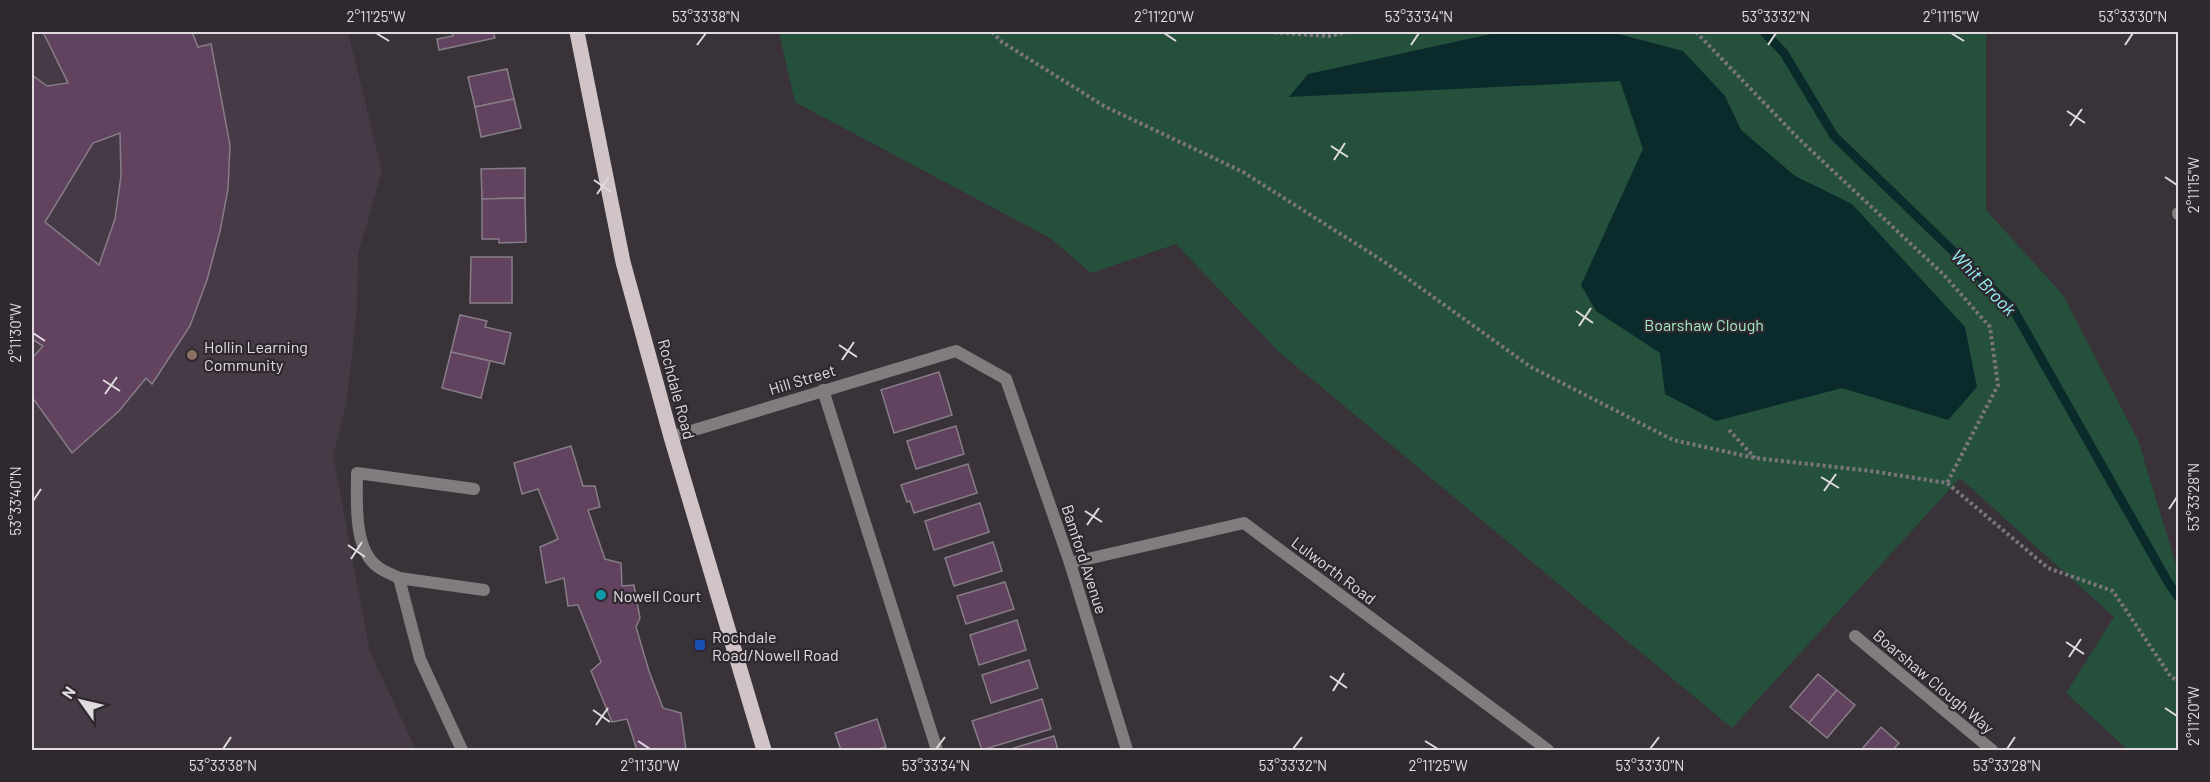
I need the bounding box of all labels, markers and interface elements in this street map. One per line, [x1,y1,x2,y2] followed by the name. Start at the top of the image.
[346,7,406,25] text: 2°11'25"W
[672,7,740,25] text: 53°33'38"N
[1134,7,1194,25] text: 2°11'20"W
[1385,7,1453,25] text: 53°33'34"N
[1742,7,1810,25] text: 53°33'32"N
[1923,7,1979,25] text: 2°11'15"W
[2099,7,2167,25] text: 53°33'30"N
[2184,157,2202,213] text: 2°11'15"W
[1947,244,2021,320] water label: Whit Brook
[6,303,24,363] text: 2°11'30"W
[1644,315,1764,334] park label: Boarshaw Clough
[204,337,308,374] place label: Hollin Learning Community
[654,337,700,441] street label: Rochdale Road
[185,348,199,362] marker: Hollin Learning Community
[766,360,838,398] street label: Hill Street
[2184,463,2202,531] text: 53°33'28"N
[6,466,24,536] text: 53°33'40"N
[1058,502,1112,616] street label: Bamford Avenue
[1288,532,1380,608] street label: Lulworth Road
[613,586,701,605] place label: Nowell Court
[594,588,608,602] marker: Nowell Court
[1870,625,1999,737] street label: Boarshaw Clough Way
[712,627,839,664] place label: Rochdale Road/Nowell Road
[693,638,707,652] marker: Rochdale Road/Nowell Road
[51,671,111,731] north arrow
[57,683,79,702] text: N
[2184,686,2202,746] text: 2°11'20"W
[189,756,257,774] text: 53°33'38"N
[620,756,680,774] text: 2°11'30"W
[902,756,970,774] text: 53°33'34"N
[1259,756,1327,774] text: 53°33'32"N
[1408,756,1468,774] text: 2°11'25"W
[1616,756,1684,774] text: 53°33'30"N
[1973,756,2041,774] text: 53°33'28"N

